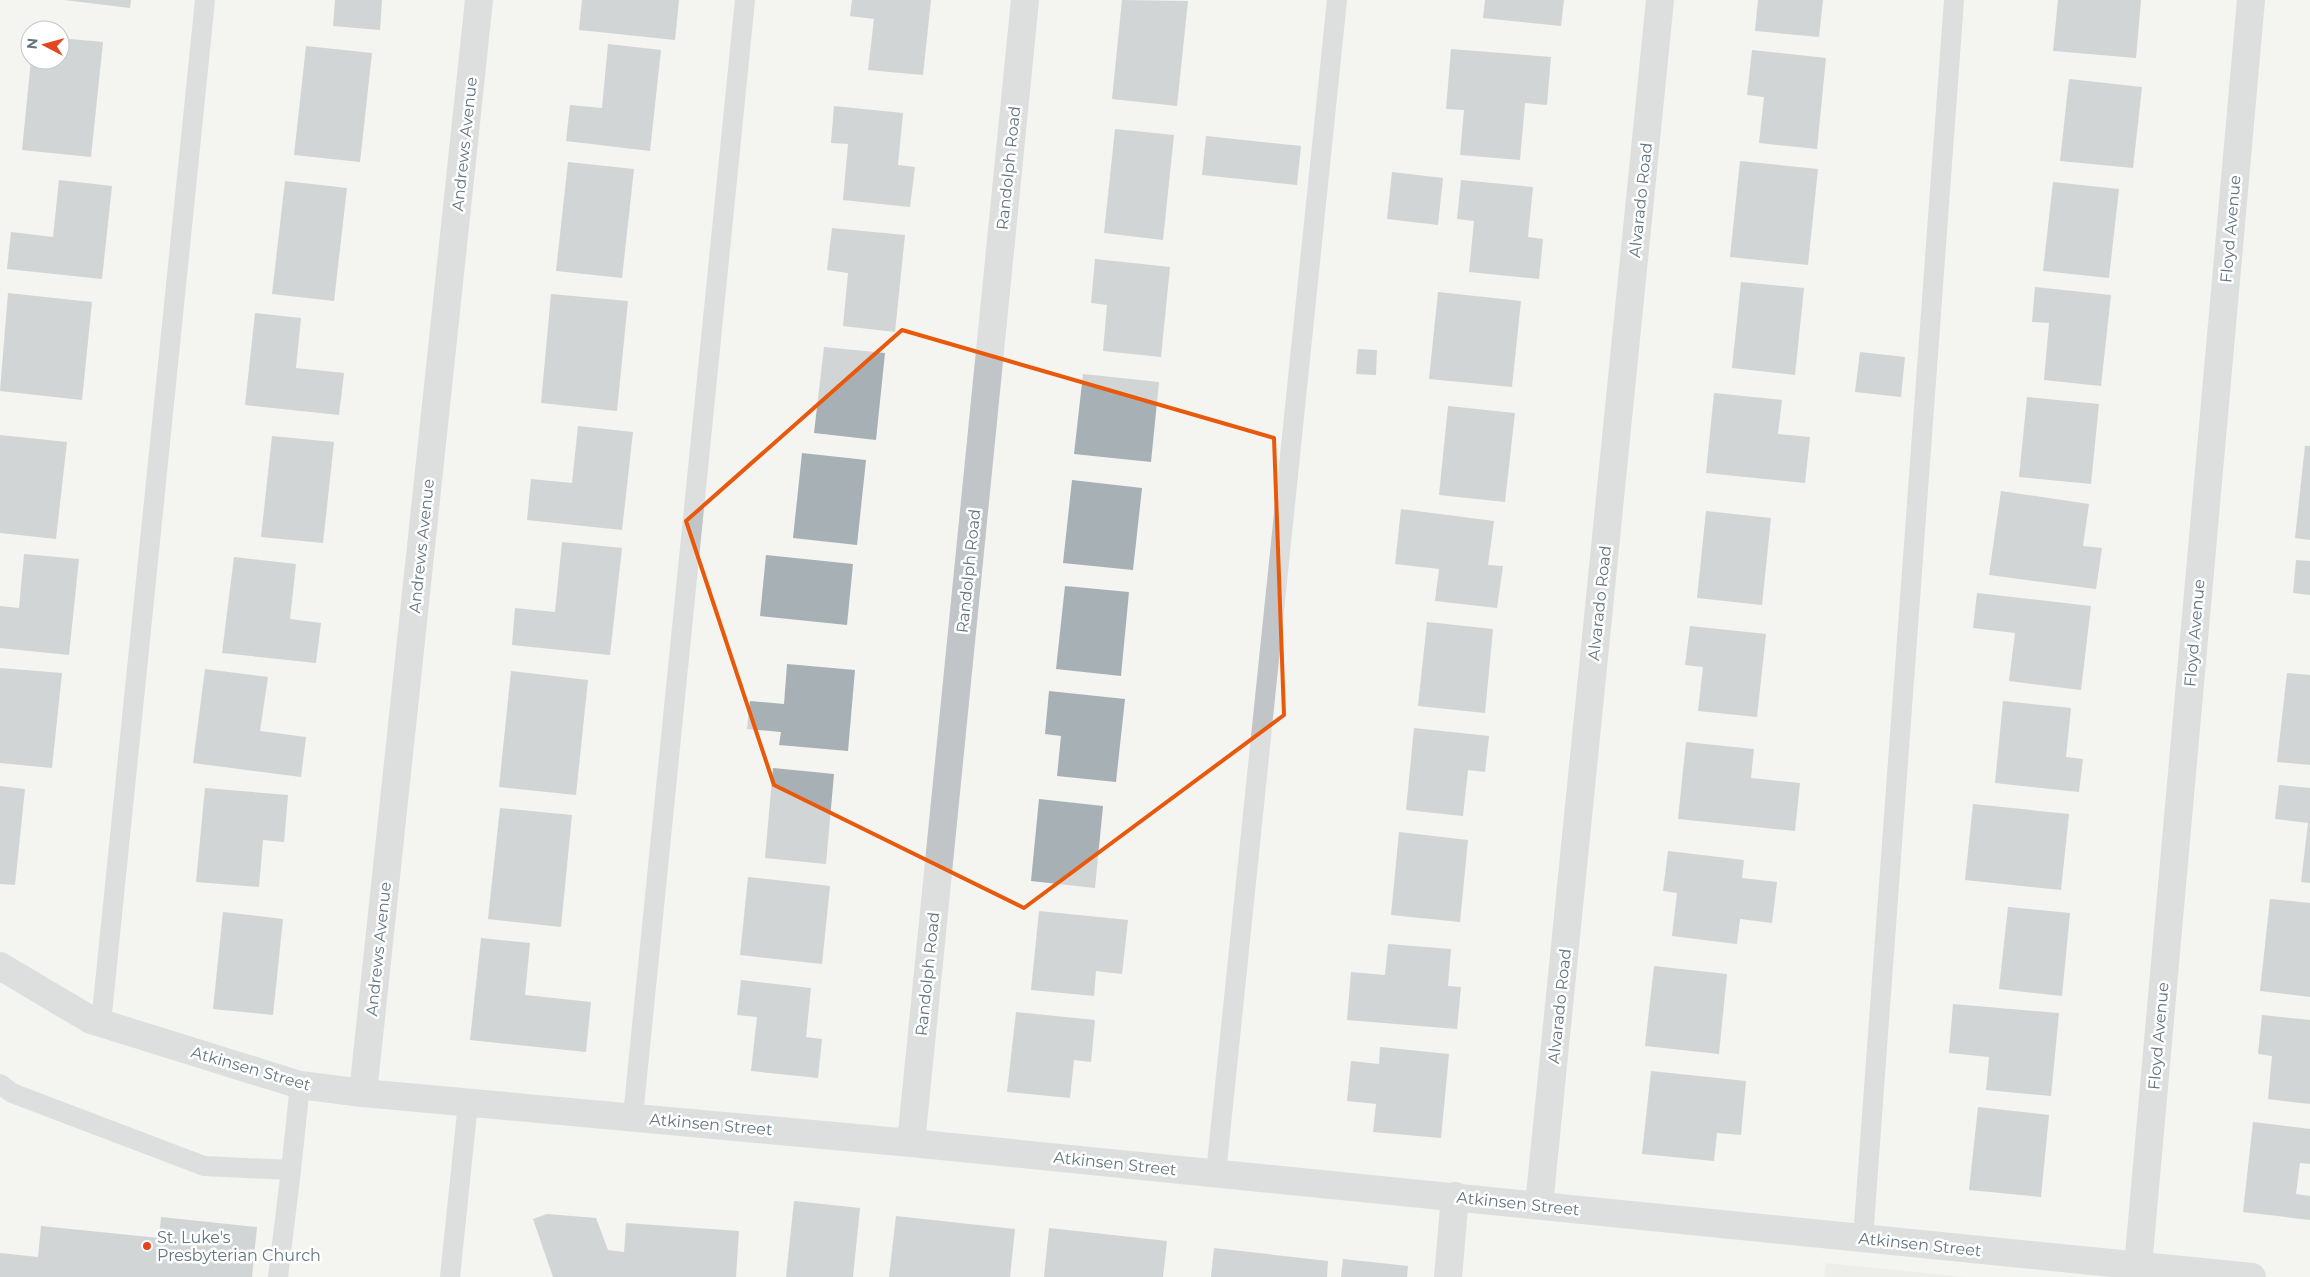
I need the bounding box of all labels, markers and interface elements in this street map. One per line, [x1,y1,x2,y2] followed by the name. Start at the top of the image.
[20,20,70,70] north arrow
[23,37,42,50] text: N
[448,76,481,212] street label: Andrews Avenue
[993,105,1024,231] street label: Randolph Road
[1625,142,1656,259] street label: Alvarado Road
[2216,174,2245,284] street label: Floyd Avenue
[405,478,438,614] street label: Andrews Avenue
[953,508,984,634] street label: Randolph Road
[1584,545,1615,662] street label: Alvarado Road
[2180,578,2209,688] street label: Floyd Avenue
[362,881,395,1017] street label: Andrews Avenue
[912,911,943,1037] street label: Randolph Road
[1544,948,1575,1065] street label: Alvarado Road
[2144,981,2173,1091] street label: Floyd Avenue
[189,1042,313,1095] street label: Atkinsen Street
[649,1110,774,1139] street label: Atkinsen Street
[1053,1148,1178,1179] street label: Atkinsen Street
[1456,1188,1581,1219] street label: Atkinsen Street
[157,1228,321,1265] place label: St. Luke's Presbyterian Church
[1858,1229,1983,1260] street label: Atkinsen Street
[141,1240,153,1252] marker: St. Luke's Presbyterian Church

